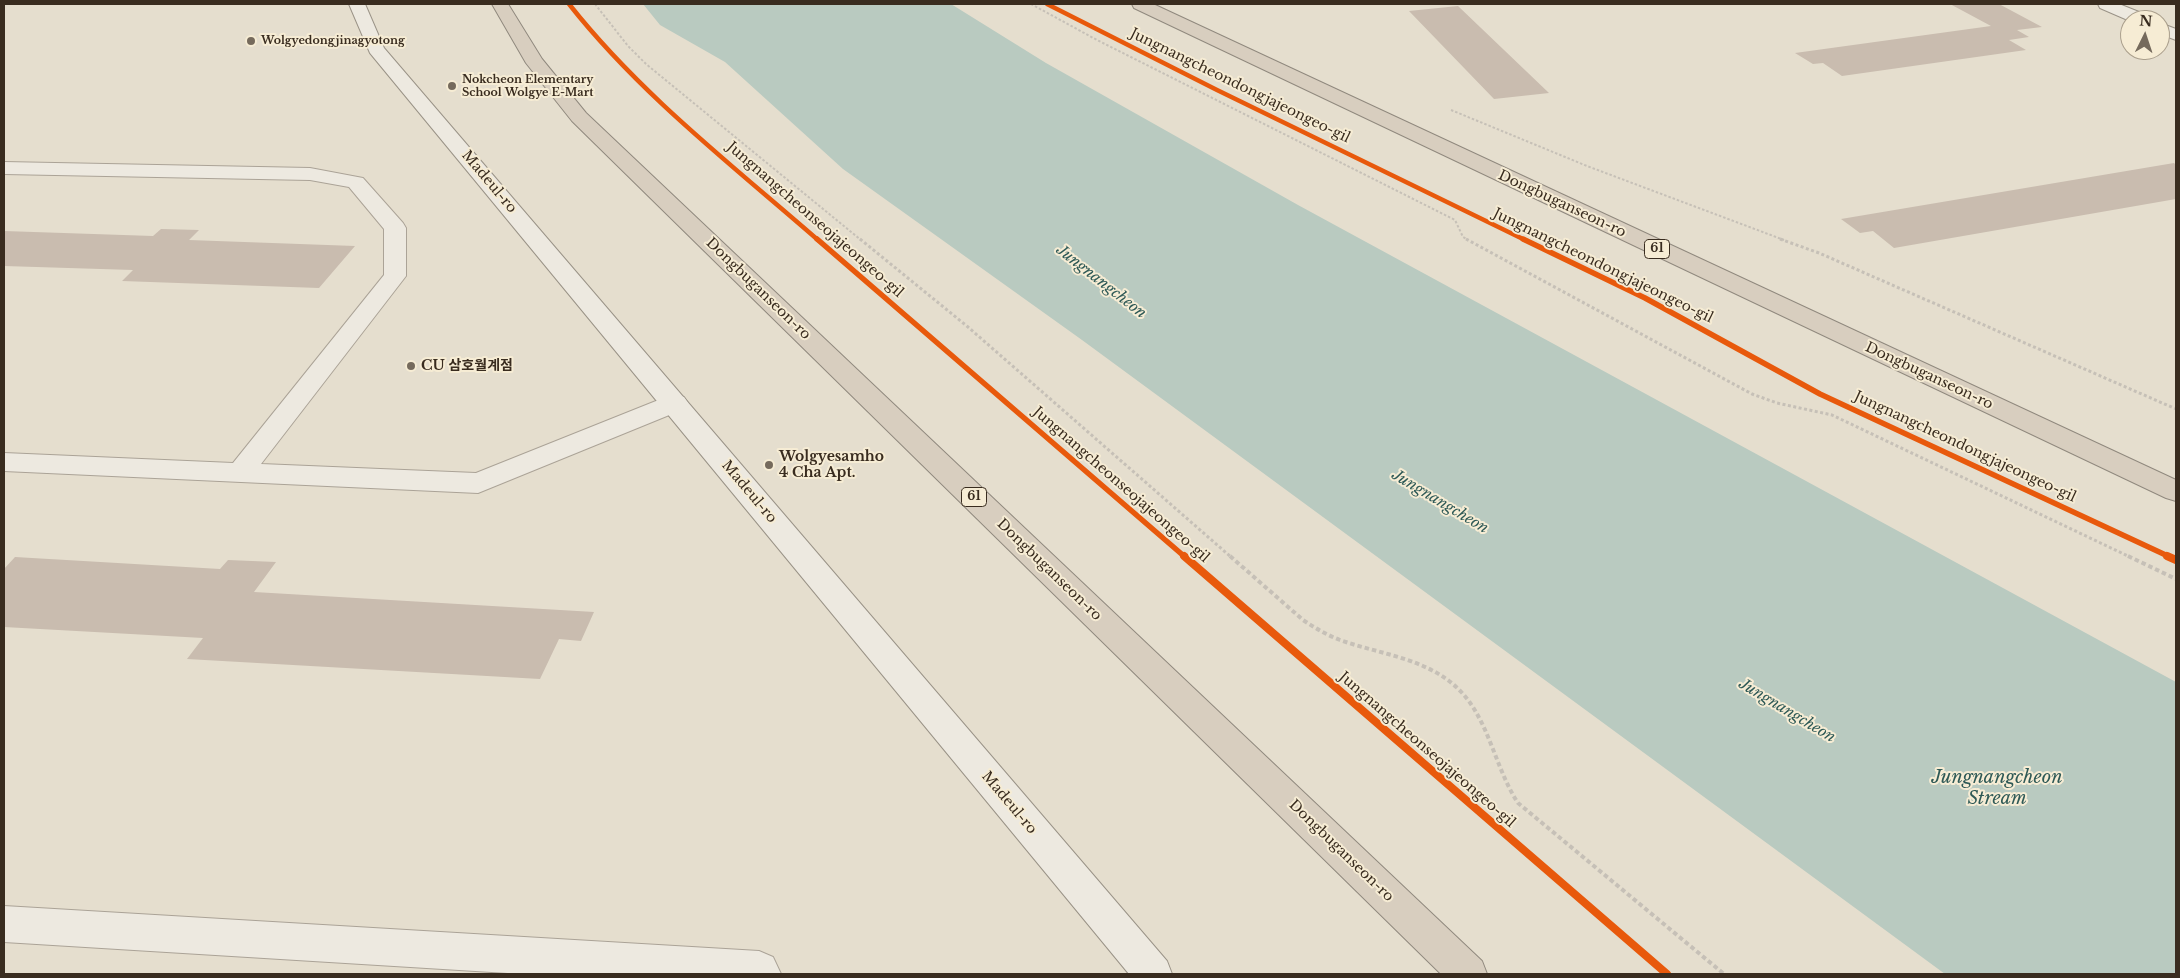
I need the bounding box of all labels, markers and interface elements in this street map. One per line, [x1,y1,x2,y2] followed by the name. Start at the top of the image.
[2120,10,2170,60] north arrow
[2139,12,2153,30] text: N
[1127,25,1353,147] street label: Jungnangcheondongjajeongeo-gil
[261,34,405,48] place label: Wolgyedongjinagyotong
[245,35,257,47] marker: Wolgyedongjinagyotong
[462,73,593,99] place label: Nokcheon Elementary School Wolgye E-Mart
[446,80,458,92] marker: Nokcheon Elementary School Wolgye E-Mart
[723,139,907,301] street label: Jungnangcheonseojajeongeo-gil
[458,147,520,217] street label: Madeul-ro
[1495,167,1629,241] street label: Dongbuganseon-ro
[1490,205,1716,327] street label: Jungnangcheondongjajeongeo-gil
[702,235,814,343] street label: Dongbuganseon-ro
[1644,240,1670,258] road number: 61
[1052,241,1150,323] water label: Jungnangcheon
[1862,339,1996,413] street label: Dongbuganseon-ro
[421,358,513,374] place label: CU 삼호월계점
[405,360,417,372] marker: CU 삼호월계점
[1851,388,2079,506] street label: Jungnangcheondongjajeongeo-gil
[1029,404,1213,566] street label: Jungnangcheonseojajeongeo-gil
[779,449,884,482] place label: Wolgyesamho 4 Cha Apt.
[718,457,780,527] street label: Madeul-ro
[763,459,775,471] marker: Wolgyesamho 4 Cha Apt.
[1389,466,1491,538] water label: Jungnangcheon
[962,488,986,507] road number: 61
[993,516,1105,624] street label: Dongbuganseon-ro
[1335,669,1519,831] street label: Jungnangcheonseojajeongeo-gil
[1736,675,1838,747] water label: Jungnangcheon
[1932,767,2062,810] water label: Jungnangcheon Stream
[978,768,1040,838] street label: Madeul-ro
[1285,797,1397,905] street label: Dongbuganseon-ro

